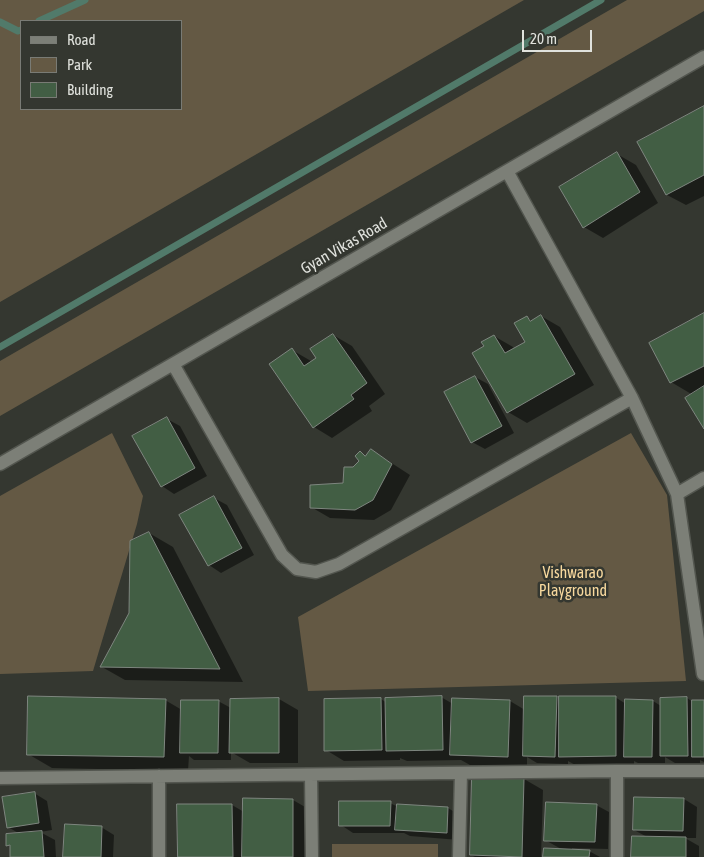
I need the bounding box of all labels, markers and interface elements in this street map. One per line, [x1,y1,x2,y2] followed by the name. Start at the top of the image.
[20,20,182,110] legend
[524,20,594,52] scale bar
[530,30,557,47] text: 20 m
[67,31,96,48] text: Road
[67,56,92,73] text: Park
[67,81,113,98] text: Building
[297,214,391,278] street label: Gyan Vikas Road
[539,563,607,601] park label: Vishwarao Playground

